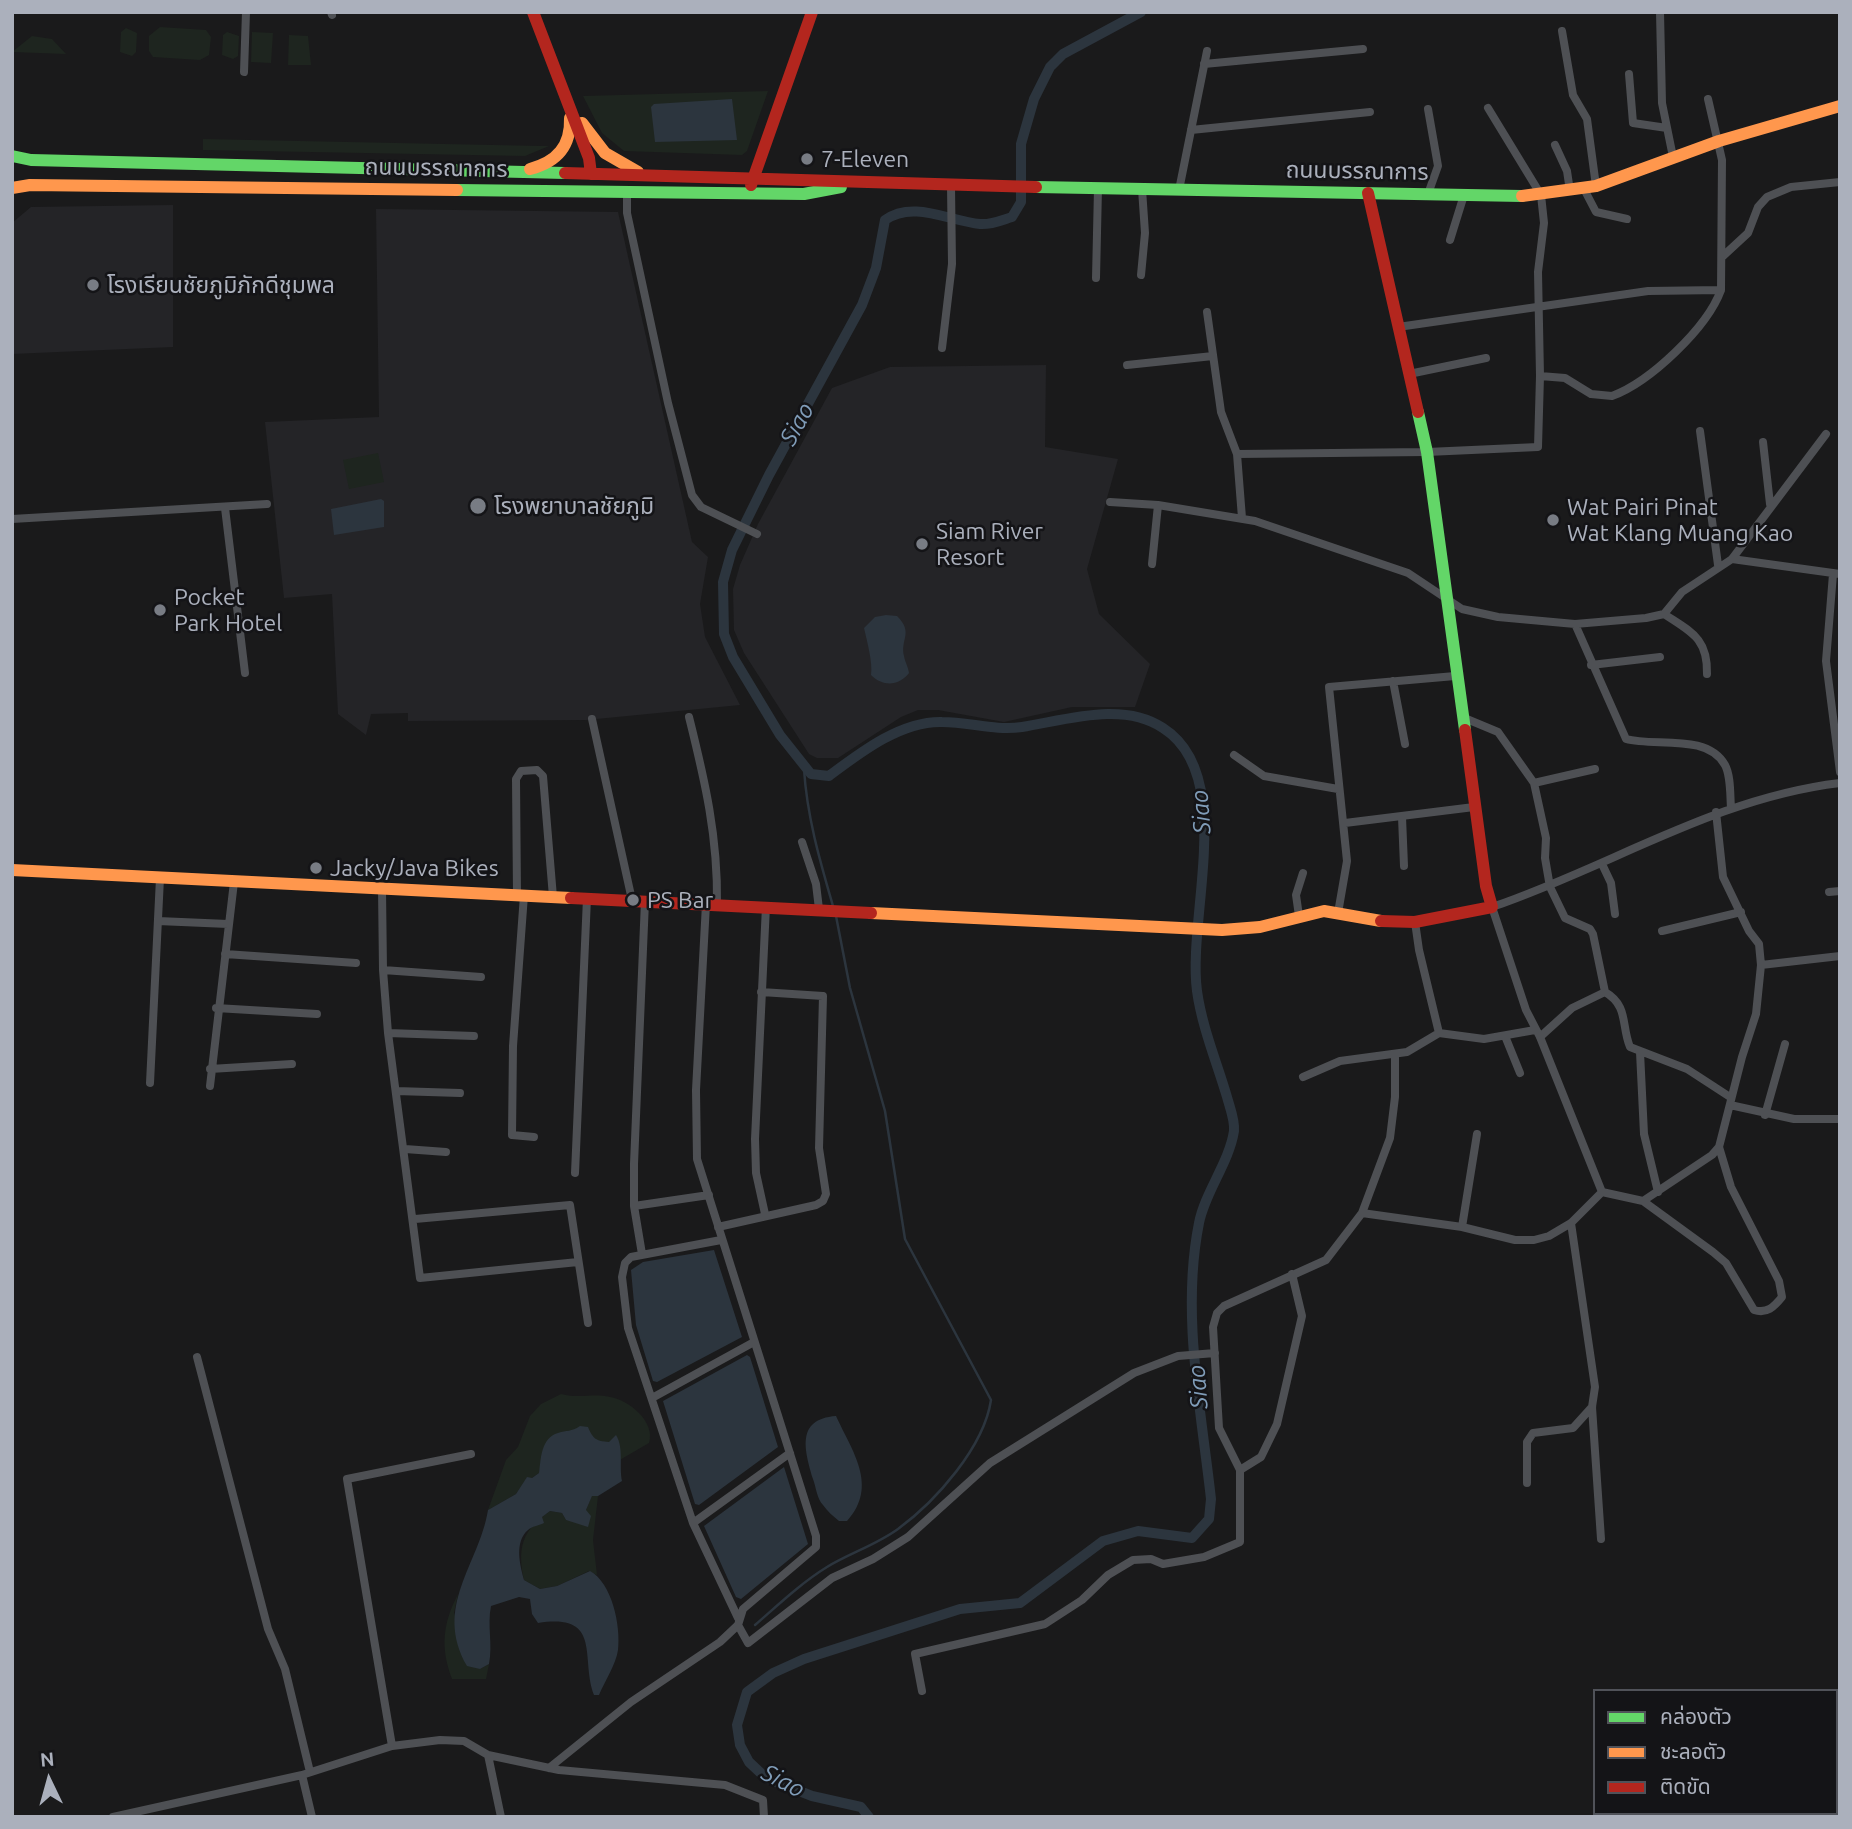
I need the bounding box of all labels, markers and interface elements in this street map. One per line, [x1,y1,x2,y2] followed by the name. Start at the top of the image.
[821,145,909,173] place label: 7-Eleven
[799,151,815,167] marker: 7-Eleven
[364,153,508,183] street label: ถนนบรรณาการ
[1285,156,1429,186] street label: ถนนบรรณาการ
[107,271,335,299] place label: โรงเรียนชัยภูมิภักดีชุมพล
[85,277,101,293] marker: โรงเรียนชัยภูมิภักดีชุมพล
[774,398,820,450] water label: Siao
[494,492,654,520] place label: โรงพยาบาลชัยภูมิ
[1567,493,1793,547] place label: Wat Pairi Pinat Wat Klang Muang Kao
[468,496,488,516] marker: โรงพยาบาลชัยภูมิ
[1545,512,1561,528] marker: Wat Pairi Pinat Wat Klang Muang Kao
[936,517,1043,571] place label: Siam River Resort
[914,536,930,552] marker: Siam River Resort
[174,583,282,637] place label: Pocket Park Hotel
[152,602,168,618] marker: Pocket Park Hotel
[1185,789,1217,835] water label: Siao
[330,854,499,882] place label: Jacky/Java Bikes
[308,860,324,876] marker: Jacky/Java Bikes
[647,886,713,914] place label: PS Bar
[625,892,641,908] marker: PS Bar
[1182,1364,1214,1410] water label: Siao
[1593,1689,1838,1815] legend
[1660,1704,1732,1728] text: คล่องตัว
[1660,1739,1726,1763] text: ชะลอตัว
[14,1745,84,1815] north arrow
[39,1748,55,1771] text: N
[757,1758,809,1804] water label: Siao
[1660,1774,1711,1798] text: ติดขัด

